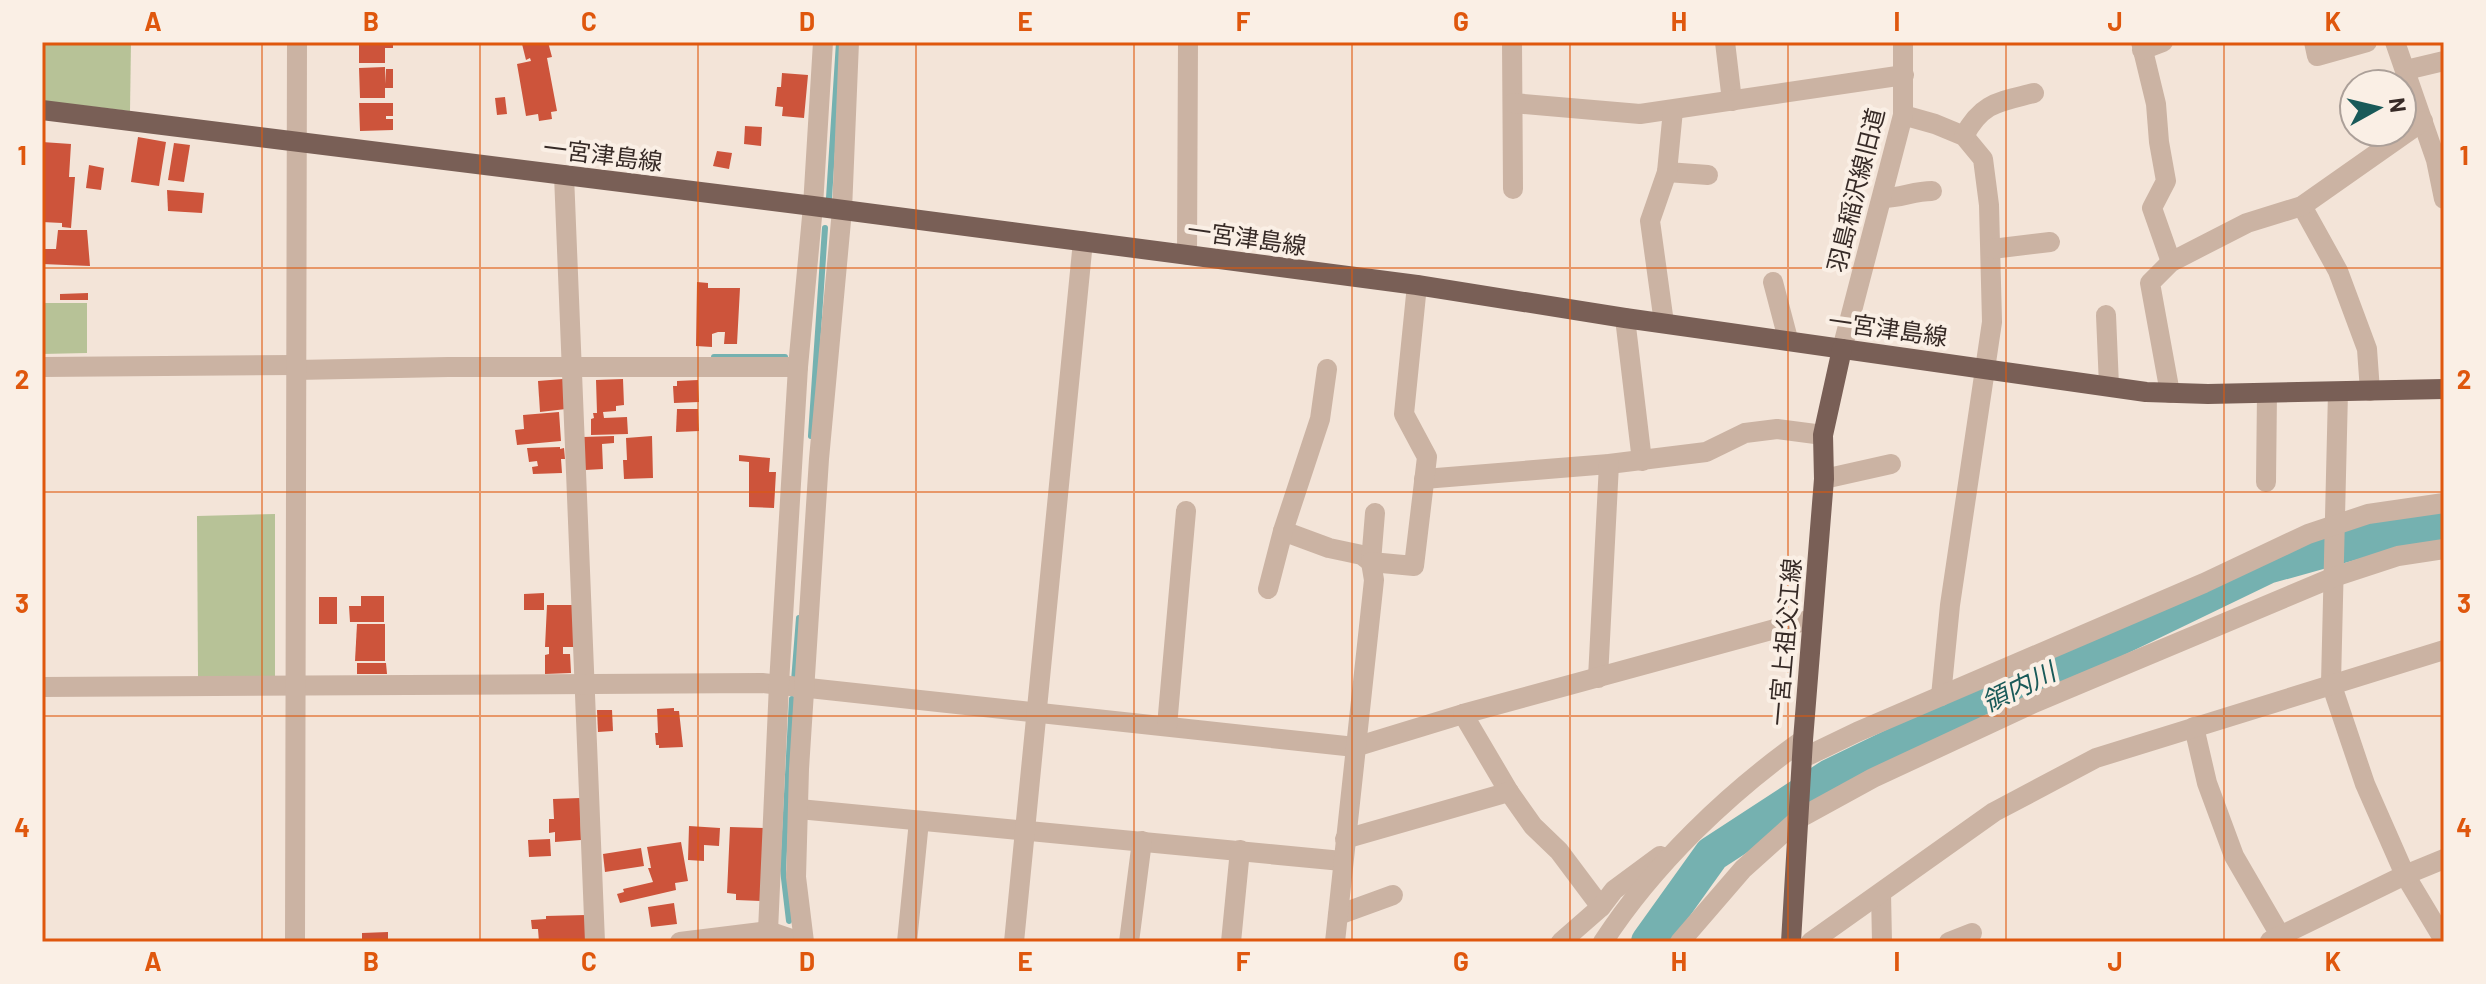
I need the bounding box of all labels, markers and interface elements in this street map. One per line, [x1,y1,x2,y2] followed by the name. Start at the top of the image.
[144,5,162,36] text: A
[363,5,379,36] text: B
[581,5,597,36] text: C
[799,5,815,36] text: D
[1017,5,1033,36] text: E
[1236,5,1251,36] text: F
[1453,5,1469,36] text: G
[1671,5,1687,36] text: H
[1894,5,1900,36] text: I
[2107,5,2123,36] text: J
[2325,5,2341,36] text: K
[2338,68,2418,148] north arrow
[2385,96,2413,114] text: N
[1821,105,1889,275] street label: 羽島稲沢線旧道
[542,132,664,176] street label: 一宮津島線
[17,139,27,170] text: 1
[2459,139,2469,170] text: 1
[1186,214,1308,260] street label: 一宮津島線
[1827,305,1949,351] street label: 一宮津島線
[15,363,29,394] text: 2
[2457,363,2471,394] text: 2
[1762,557,1806,727] street label: 一宮上祖父江線
[15,587,29,618] text: 3
[2457,587,2471,618] text: 3
[1976,654,2063,717] water label: 領内川
[14,811,30,842] text: 4
[2456,811,2472,842] text: 4
[144,945,162,976] text: A
[363,945,379,976] text: B
[581,945,597,976] text: C
[799,945,815,976] text: D
[1017,945,1033,976] text: E
[1236,945,1251,976] text: F
[1453,945,1469,976] text: G
[1671,945,1687,976] text: H
[1894,945,1900,976] text: I
[2107,945,2123,976] text: J
[2325,945,2341,976] text: K

